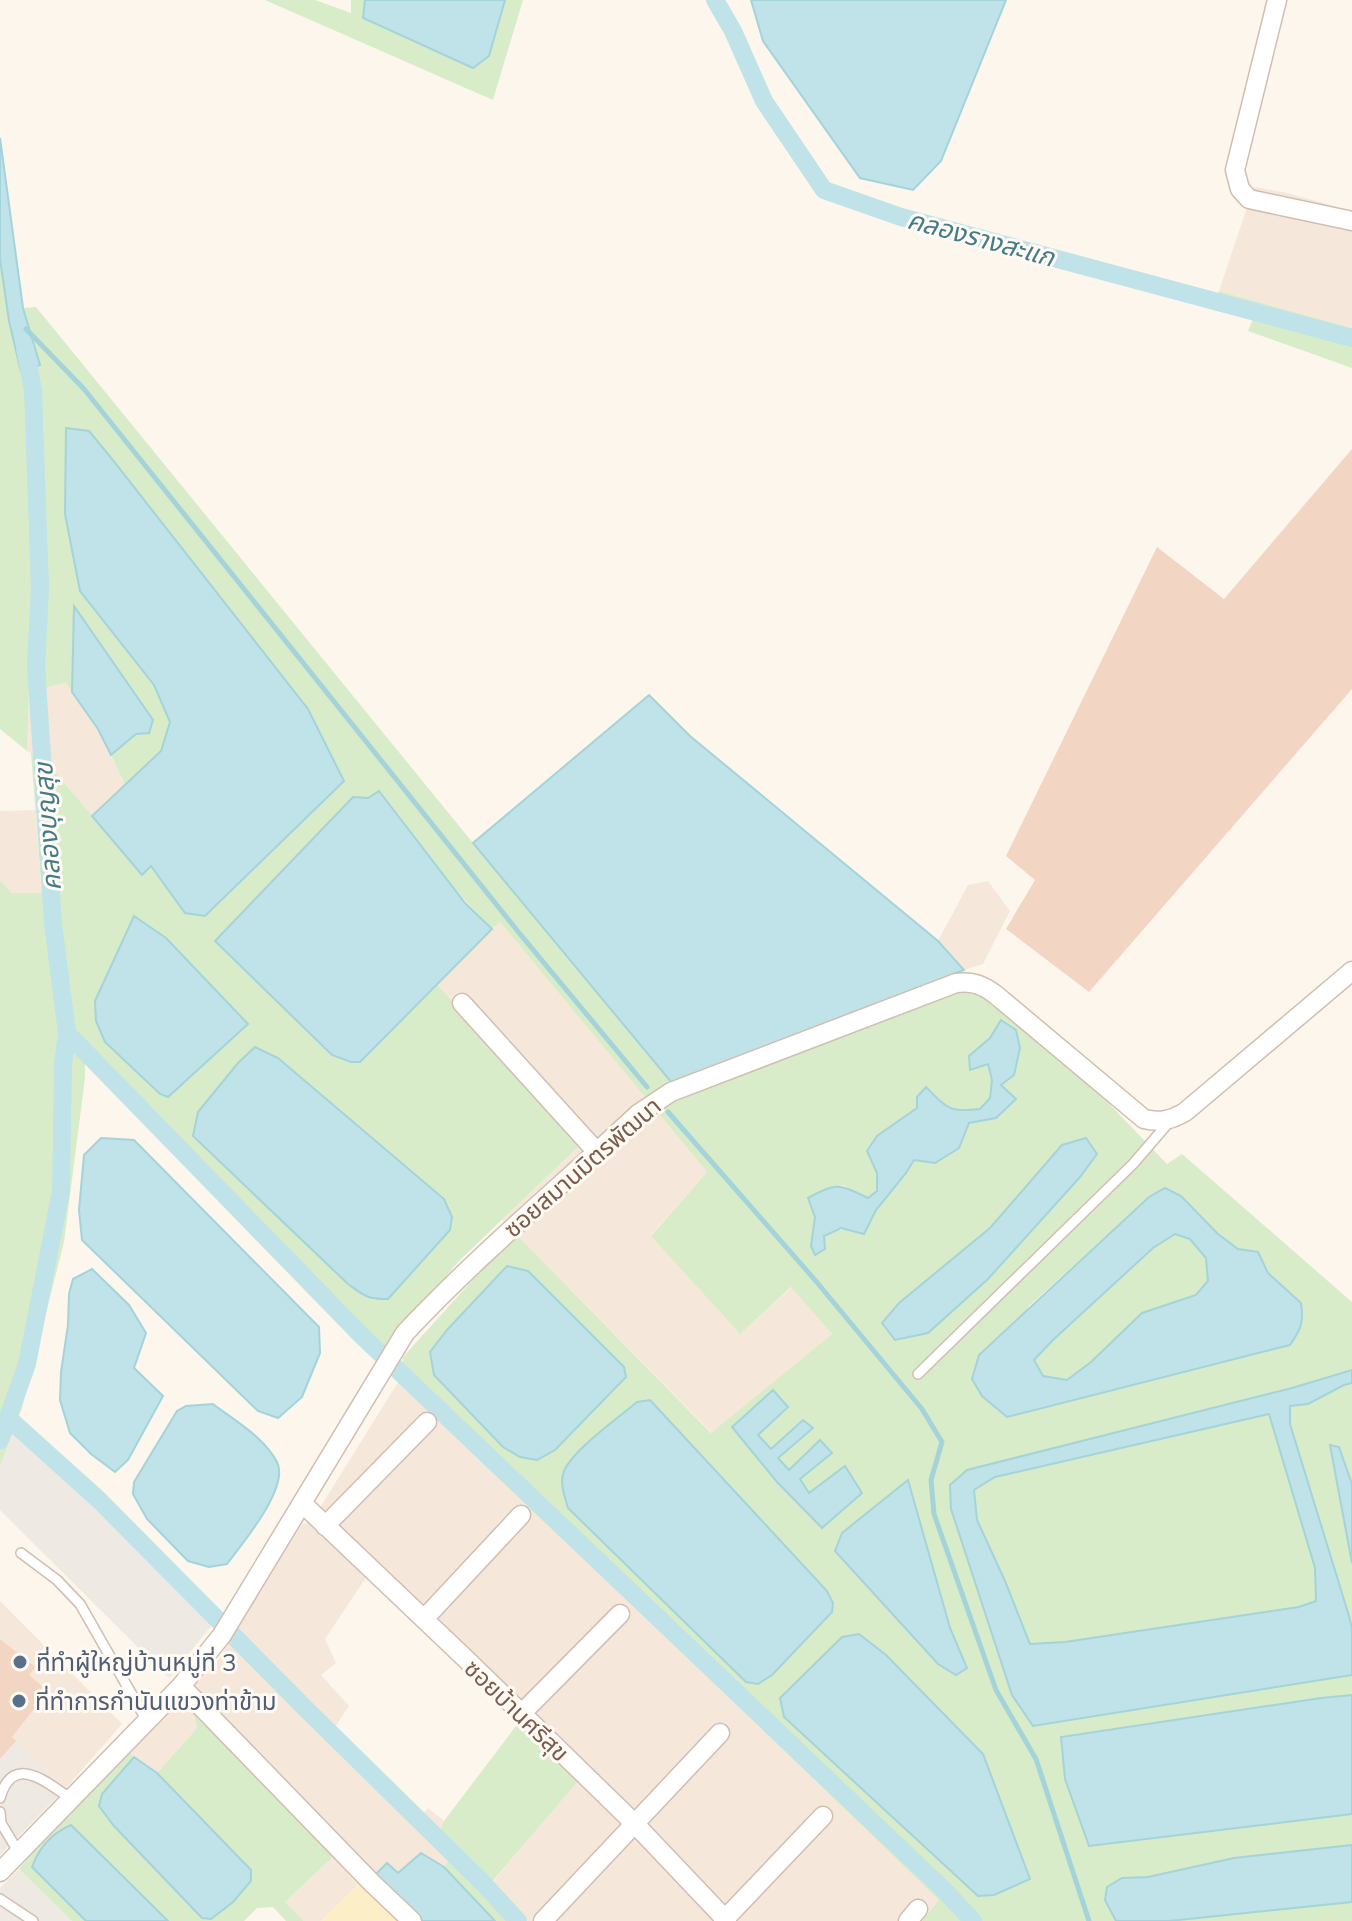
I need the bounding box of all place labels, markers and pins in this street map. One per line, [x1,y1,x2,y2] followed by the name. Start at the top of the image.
[36,1646,236,1678] place label: ที่ทำผู้ใหญ่บ้านหมู่ที่ 3
[11,1653,29,1671] marker: ที่ทำผู้ใหญ่บ้านหมู่ที่ 3
[35,1685,277,1716] place label: ที่ทำการกำนันแขวงท่าข้าม
[10,1692,28,1710] marker: ที่ทำการกำนันแขวงท่าข้าม

